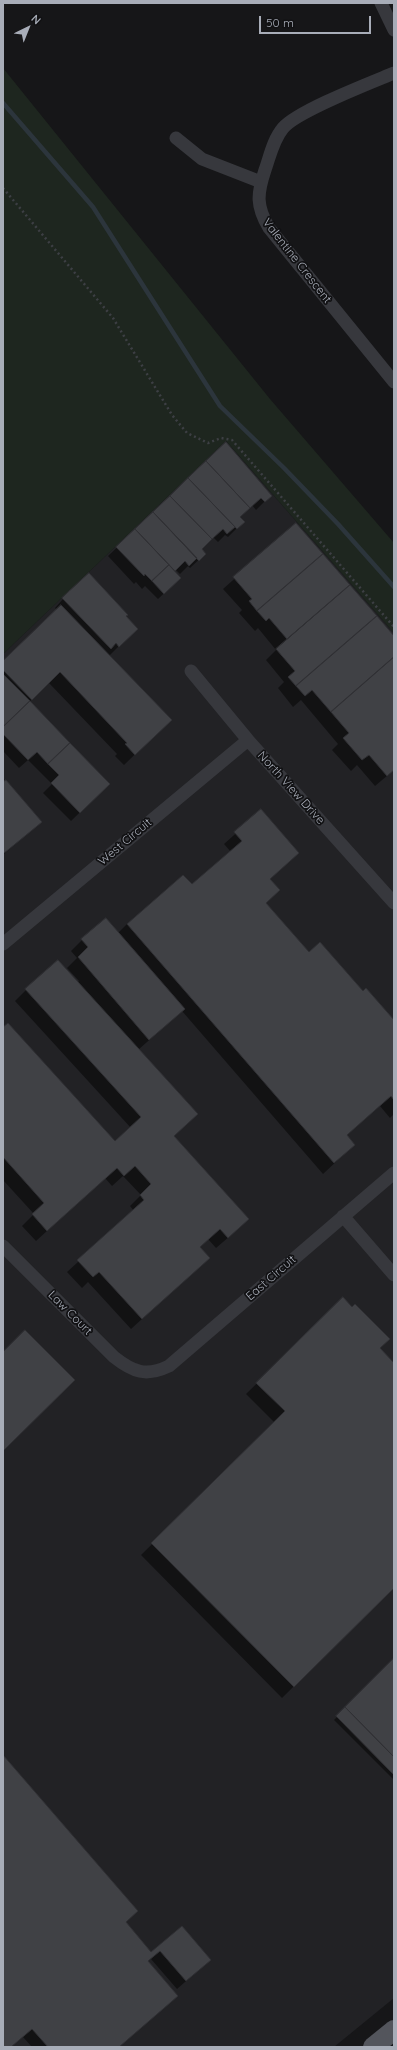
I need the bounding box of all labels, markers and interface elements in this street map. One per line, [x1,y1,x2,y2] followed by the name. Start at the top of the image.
[8,8,48,48] north arrow
[261,8,373,34] scale bar
[28,11,44,27] text: N
[266,15,294,30] text: 50 m
[259,216,335,306] street label: Valentine Crescent
[254,749,328,827] street label: North View Drive
[95,815,155,869] street label: West Circuit
[243,1252,299,1304] street label: East Circuit
[45,1288,95,1338] street label: Law Court

